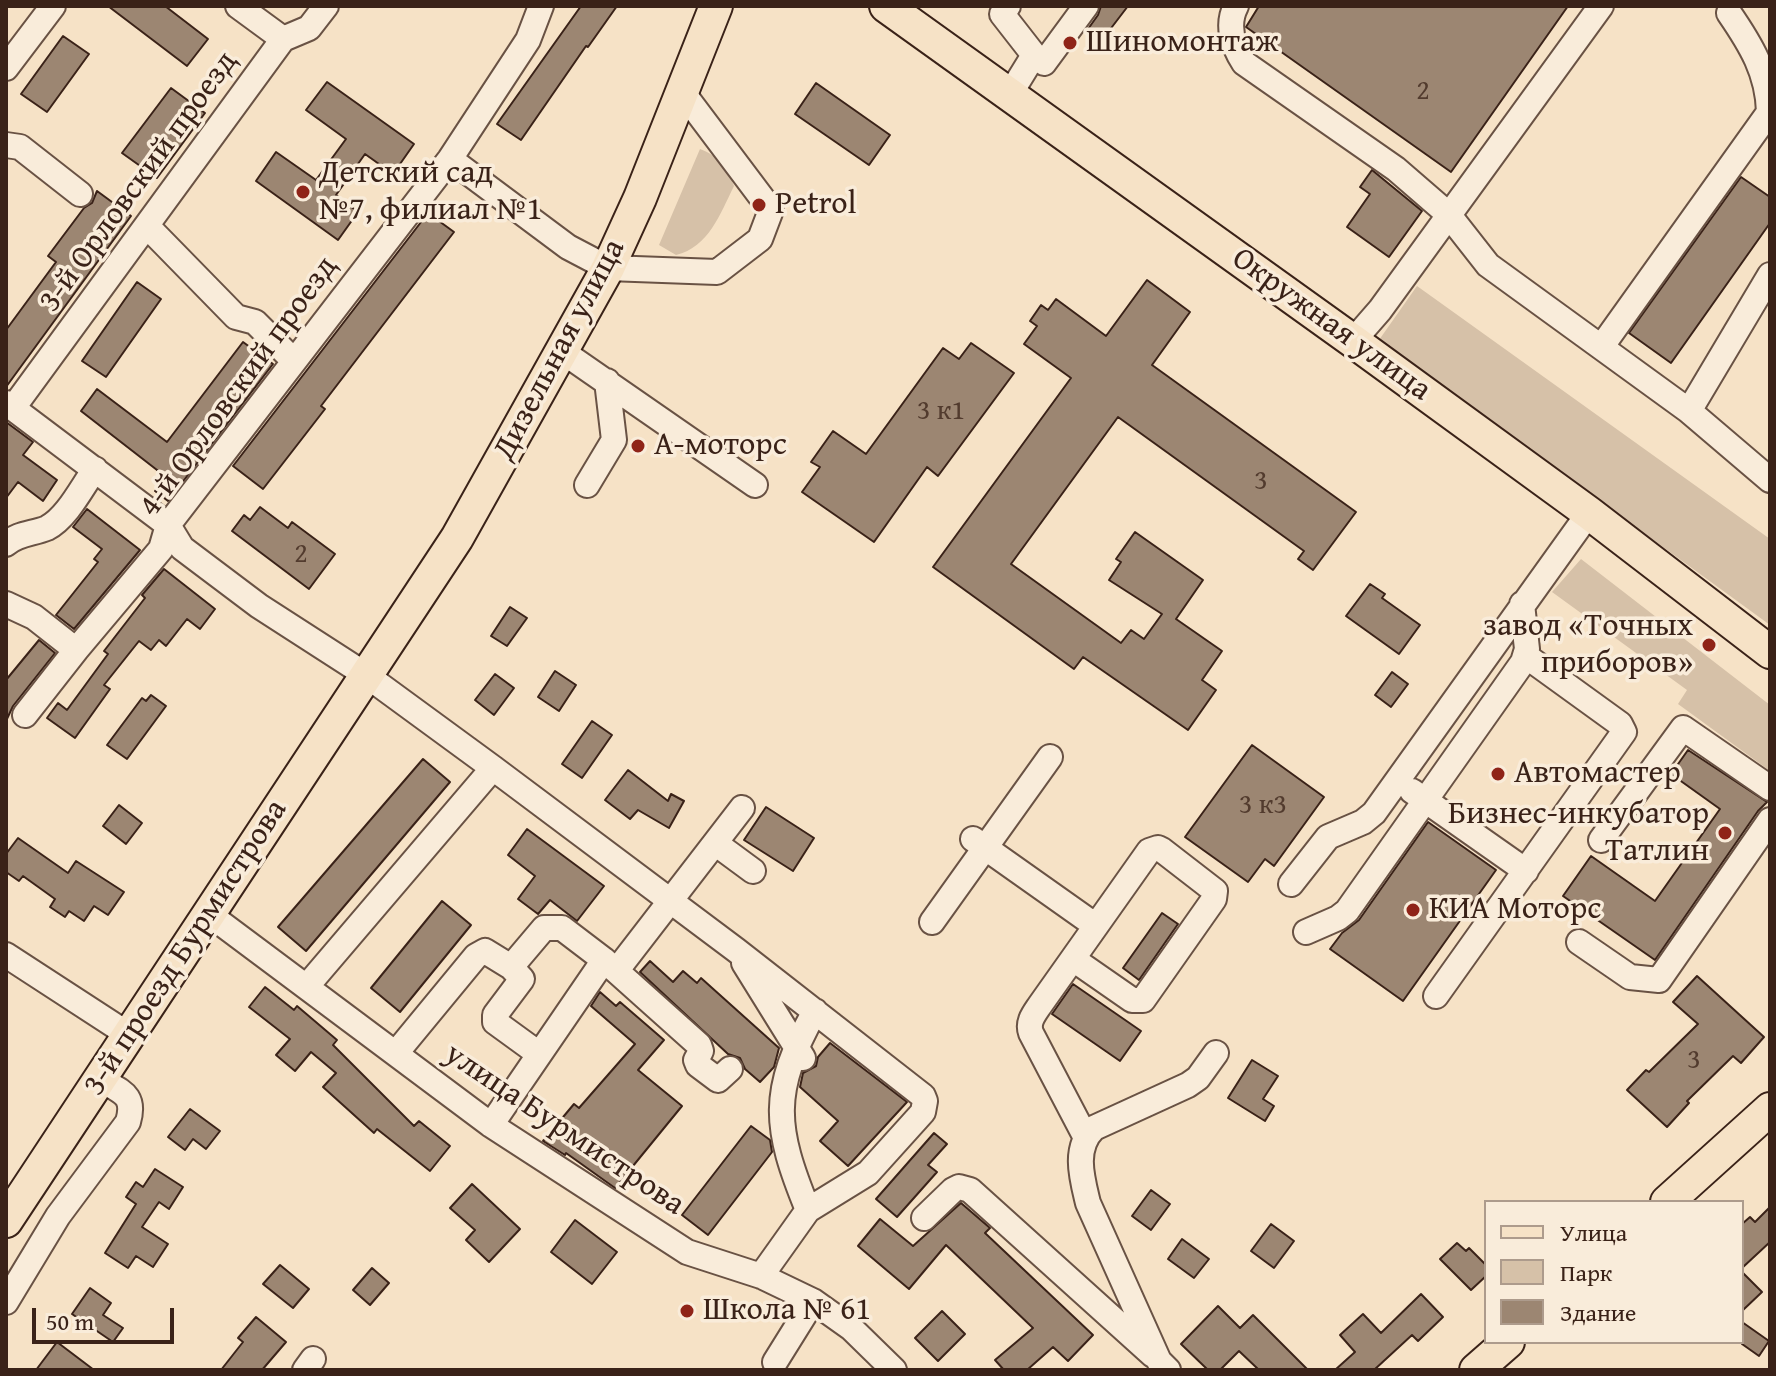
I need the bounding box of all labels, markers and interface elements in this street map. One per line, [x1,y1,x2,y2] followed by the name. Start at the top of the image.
[1086,24,1279,62] place label: Шиномонтаж
[1061,34,1079,52] marker: Шиномонтаж
[32,44,246,320] street label: 3-й Орловский проезд
[1416,75,1430,109] house number: 2
[319,155,542,230] place label: Детский сад №7, филиал №1
[294,183,312,201] marker: Детский сад №7, филиал №1
[775,186,857,224] place label: Petrol
[750,196,768,214] marker: Petrol
[486,233,634,467] street label: Дизельная улица
[1224,240,1438,410] street label: Окружная улица
[132,249,346,525] street label: 4-й Орловский проезд
[917,395,965,429] house number: 3 к1
[654,427,787,465] place label: А-моторс
[629,437,647,455] marker: А-моторс
[1254,465,1268,499] house number: 3
[294,538,308,572] house number: 2
[1483,608,1693,683] place label: завод «Точных приборов»
[1700,636,1718,654] marker: завод «Точных приборов»
[1514,755,1681,793] place label: Автомастер
[1489,765,1507,783] marker: Автомастер
[1239,789,1287,823] house number: 3 к3
[76,793,296,1103] street label: 3-й проезд Бурмистрова
[1448,796,1709,871] place label: Бизнес-инкубатор Татлин
[1716,824,1734,842] marker: Бизнес-инкубатор Татлин
[1429,891,1601,929] place label: КИА Моторс
[1404,901,1422,919] marker: КИА Моторс
[437,1035,691,1225] street label: улица Бурмистрова
[1687,1044,1701,1078] house number: 3
[1484,1200,1744,1344] legend
[1560,1215,1627,1250] text: Улица
[1560,1255,1612,1290] text: Парк
[36,1292,178,1342] scale bar
[703,1292,871,1330] place label: Школа № 61
[1560,1295,1636,1330] text: Здание
[678,1302,696,1320] marker: Школа № 61
[46,1304,94,1339] text: 50 m

